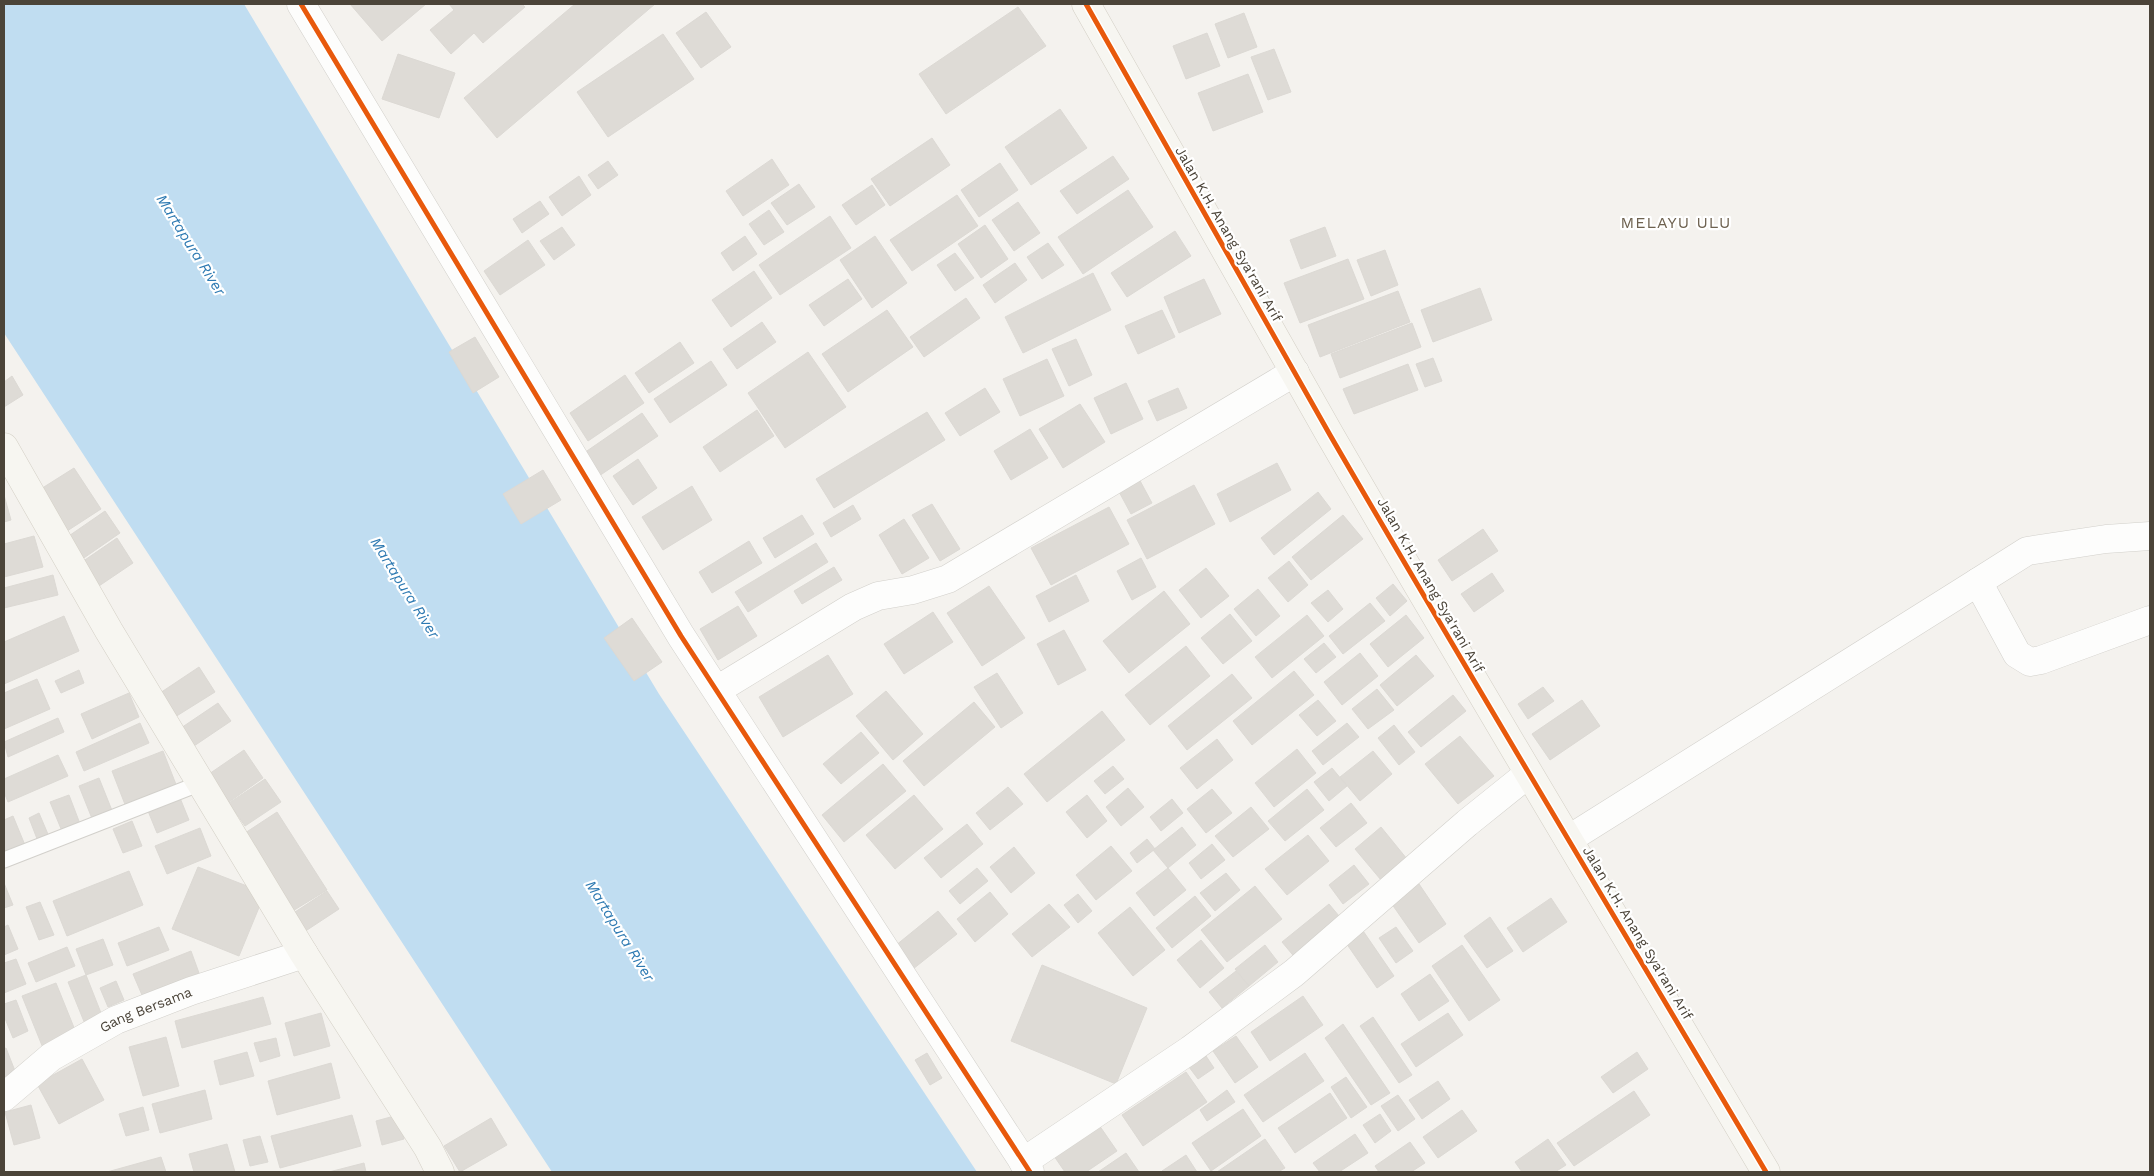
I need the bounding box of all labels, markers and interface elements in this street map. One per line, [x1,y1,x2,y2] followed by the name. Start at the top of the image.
[1172,144,1286,325] street label: Jalan K.H. Anang Sya'rani Arif
[153,191,230,300] water label: Martapura River
[1621,213,1731,232] district label: MELAYU ULU
[1374,495,1488,676] street label: Jalan K.H. Anang Sya'rani Arif
[367,534,444,643] water label: Martapura River
[1580,843,1696,1023] street label: Jalan K.H. Anang Sya'rani Arif
[582,877,659,986] water label: Martapura River
[97,983,194,1036] street label: Gang Bersama

